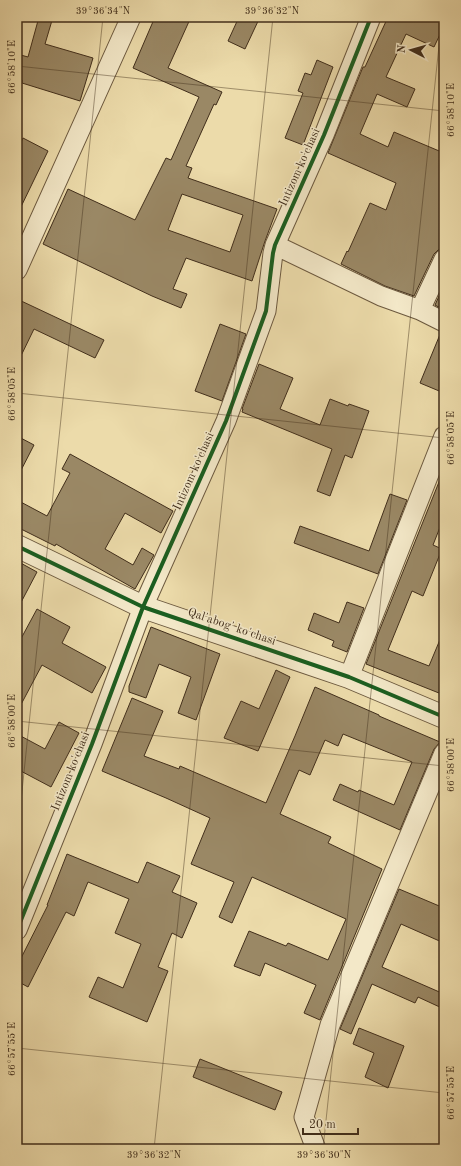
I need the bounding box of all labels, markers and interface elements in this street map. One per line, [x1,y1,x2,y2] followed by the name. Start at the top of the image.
[76,6,131,16] text: 39°36'34"N
[245,6,300,16] text: 39°36'32"N
[391,30,431,70] north arrow
[7,40,17,94] text: 66°58'10"E
[397,44,409,54] text: N
[446,83,456,137] text: 66°58'10"E
[277,127,322,208] street label: Intizom ko'chasi
[7,367,17,421] text: 66°58'05"E
[446,411,456,465] text: 66°58'05"E
[171,431,216,512] street label: Intizom ko'chasi
[186,606,277,648] street label: Qal'abog' ko'chasi
[7,694,17,748] text: 66°58'00"E
[50,730,92,813] street label: Intizom ko'chasi
[446,738,456,792] text: 66°58'00"E
[7,1022,17,1076] text: 66°57'55"E
[446,1066,456,1120] text: 66°57'55"E
[303,1110,358,1136] scale bar
[309,1119,336,1131] text: 20 m
[127,1150,182,1160] text: 39°36'32"N
[297,1150,352,1160] text: 39°36'30"N

